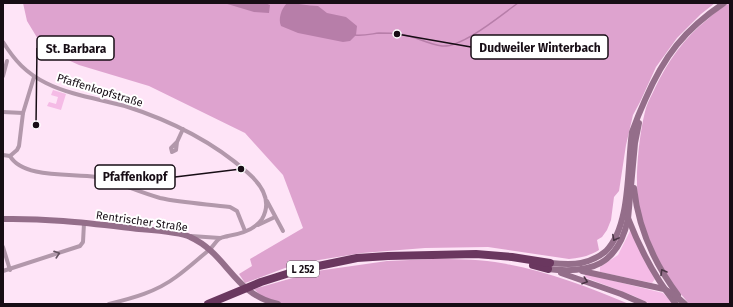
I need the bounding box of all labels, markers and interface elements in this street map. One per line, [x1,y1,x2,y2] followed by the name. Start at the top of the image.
[471,35,608,59] callout: Dudweiler Winterbach
[37,36,114,60] callout: St. Barbara
[479,41,601,55] text: Dudweiler Winterbach
[46,42,107,56] text: St. Barbara
[55,71,144,110] street label: Pfaffenkopfstraße
[95,165,175,189] callout: Pfaffenkopf
[103,170,169,184] text: Pfaffenkopf
[95,209,189,234] street label: Rentrischer Straße
[612,234,619,241] one-way arrow
[54,250,61,258] one-way arrow
[287,261,319,277] road number: L 252
[660,269,668,276] one-way arrow
[582,276,589,285] one-way arrow

